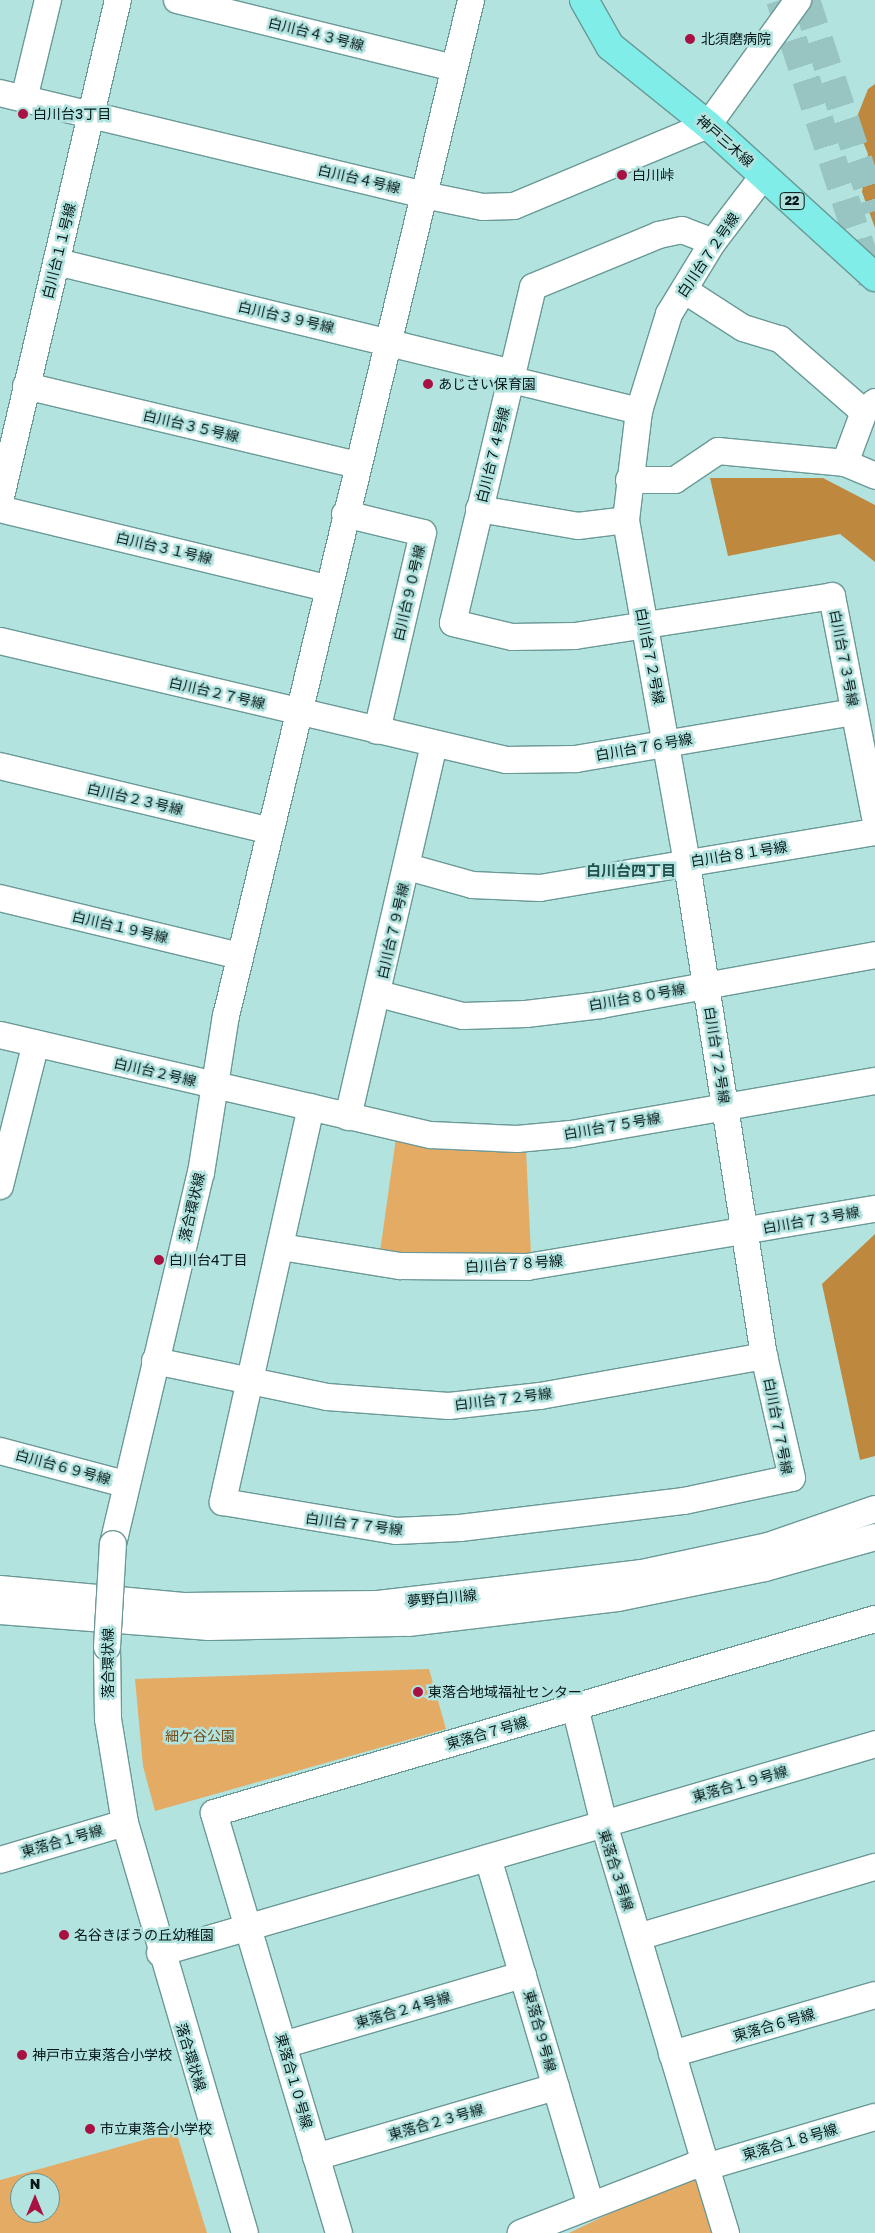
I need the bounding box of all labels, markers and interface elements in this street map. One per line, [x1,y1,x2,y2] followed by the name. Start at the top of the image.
[266,14,366,54] street label: 白川台４３号線
[701,31,771,47] place label: 北須磨病院
[683,32,697,46] marker: 北須磨病院
[33,106,111,122] place label: 白川台3丁目
[17,108,29,120] marker: 白川台3丁目
[693,112,757,170] street label: 神戸三木線
[316,161,402,197] street label: 白川台４号線
[632,167,674,183] place label: 白川峠
[616,169,628,181] marker: 白川峠
[780,192,804,210] road number: 22
[39,201,79,301] street label: 白川台１１号線
[674,210,742,300] street label: 白川台７２号線
[236,298,336,336] street label: 白川台３９号線
[438,376,536,392] place label: あじさい保育園
[422,378,434,390] marker: あじさい保育園
[473,405,513,505] street label: 白川台７４号線
[141,407,241,445] street label: 白川台３５号線
[114,529,214,567] street label: 白川台３１号線
[390,543,428,643] street label: 白川台９０号線
[632,606,668,706] street label: 白川台７２号線
[826,608,862,708] street label: 白川台７３号線
[167,674,267,712] street label: 白川台２７号線
[594,730,694,764] street label: 白川台７６号線
[85,780,185,818] street label: 白川台２３号線
[689,838,789,870] street label: 白川台８１号線
[586,862,676,880] district label: 白川台四丁目
[374,881,412,981] street label: 白川台７９号線
[70,908,170,946] street label: 白川台１９号線
[587,980,687,1014] street label: 白川台８０号線
[701,1005,733,1105] street label: 白川台７２号線
[112,1054,198,1090] street label: 白川台２号線
[562,1109,662,1143] street label: 白川台７５号線
[176,1171,208,1243] street label: 落合環状線
[761,1203,861,1237] street label: 白川台７３号線
[169,1252,248,1268] place label: 白川台4丁目
[465,1252,563,1276] street label: 白川台７８号線
[153,1254,165,1266] marker: 白川台4丁目
[760,1376,796,1476] street label: 白川台７７号線
[453,1385,553,1413] street label: 白川台７２号線
[13,1446,113,1488] street label: 白川台６９号線
[304,1510,404,1538] street label: 白川台７７号線
[406,1587,478,1609] street label: 夢野白川線
[100,1628,116,1698] street label: 落合環状線
[428,1684,582,1700] place label: 東落合地域福祉センター
[412,1686,424,1698] marker: 東落合地域福祉センター
[444,1713,530,1753] street label: 東落合７号線
[165,1728,235,1744] park label: 細ケ谷公園
[691,1762,789,1806] street label: 東落合１９号線
[19,1821,105,1861] street label: 東落合１号線
[595,1827,637,1913] street label: 東落合３号線
[74,1927,214,1943] place label: 名谷きぼうの丘幼稚園
[58,1929,70,1941] marker: 名谷きぼうの丘幼稚園
[354,1988,452,2032] street label: 東落合２４号線
[520,1988,560,2074] street label: 東落合９号線
[731,2005,817,2045] street label: 東落合６号線
[173,2021,209,2093] street label: 落合環状線
[272,2032,316,2130] street label: 東落合１０号線
[32,2047,172,2063] place label: 神戸市立東落合小学校
[16,2049,28,2061] marker: 神戸市立東落合小学校
[387,2100,485,2144] street label: 東落合２３号線
[741,2120,839,2164] street label: 東落合１８号線
[100,2121,212,2137] place label: 市立東落合小学校
[84,2123,96,2135] marker: 市立東落合小学校
[10,2173,60,2223] north arrow
[30,2175,40,2192] text: N

